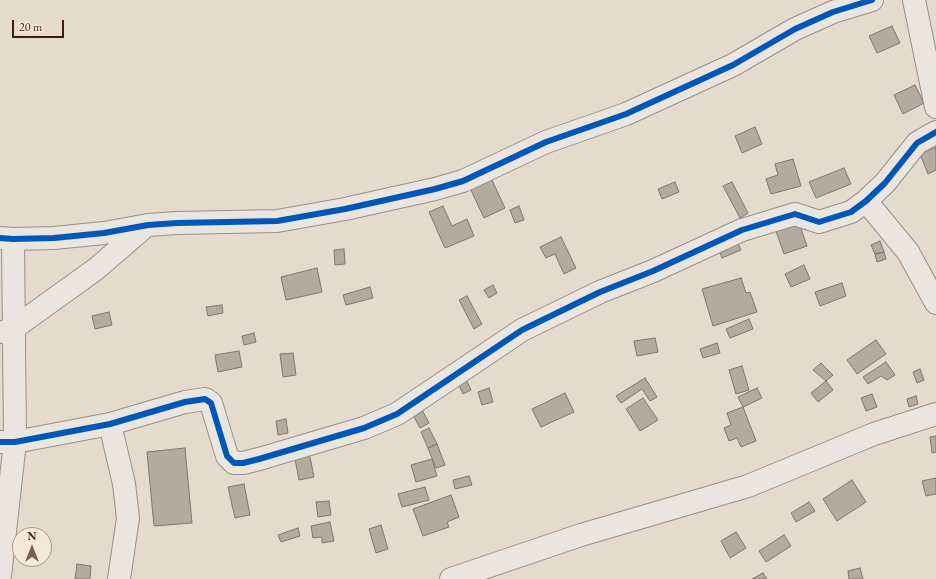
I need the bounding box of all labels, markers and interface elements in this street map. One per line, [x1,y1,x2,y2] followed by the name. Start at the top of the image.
[14,12,66,38] scale bar
[19,19,42,35] text: 20 m
[12,527,52,567] north arrow
[28,529,36,543] text: N

